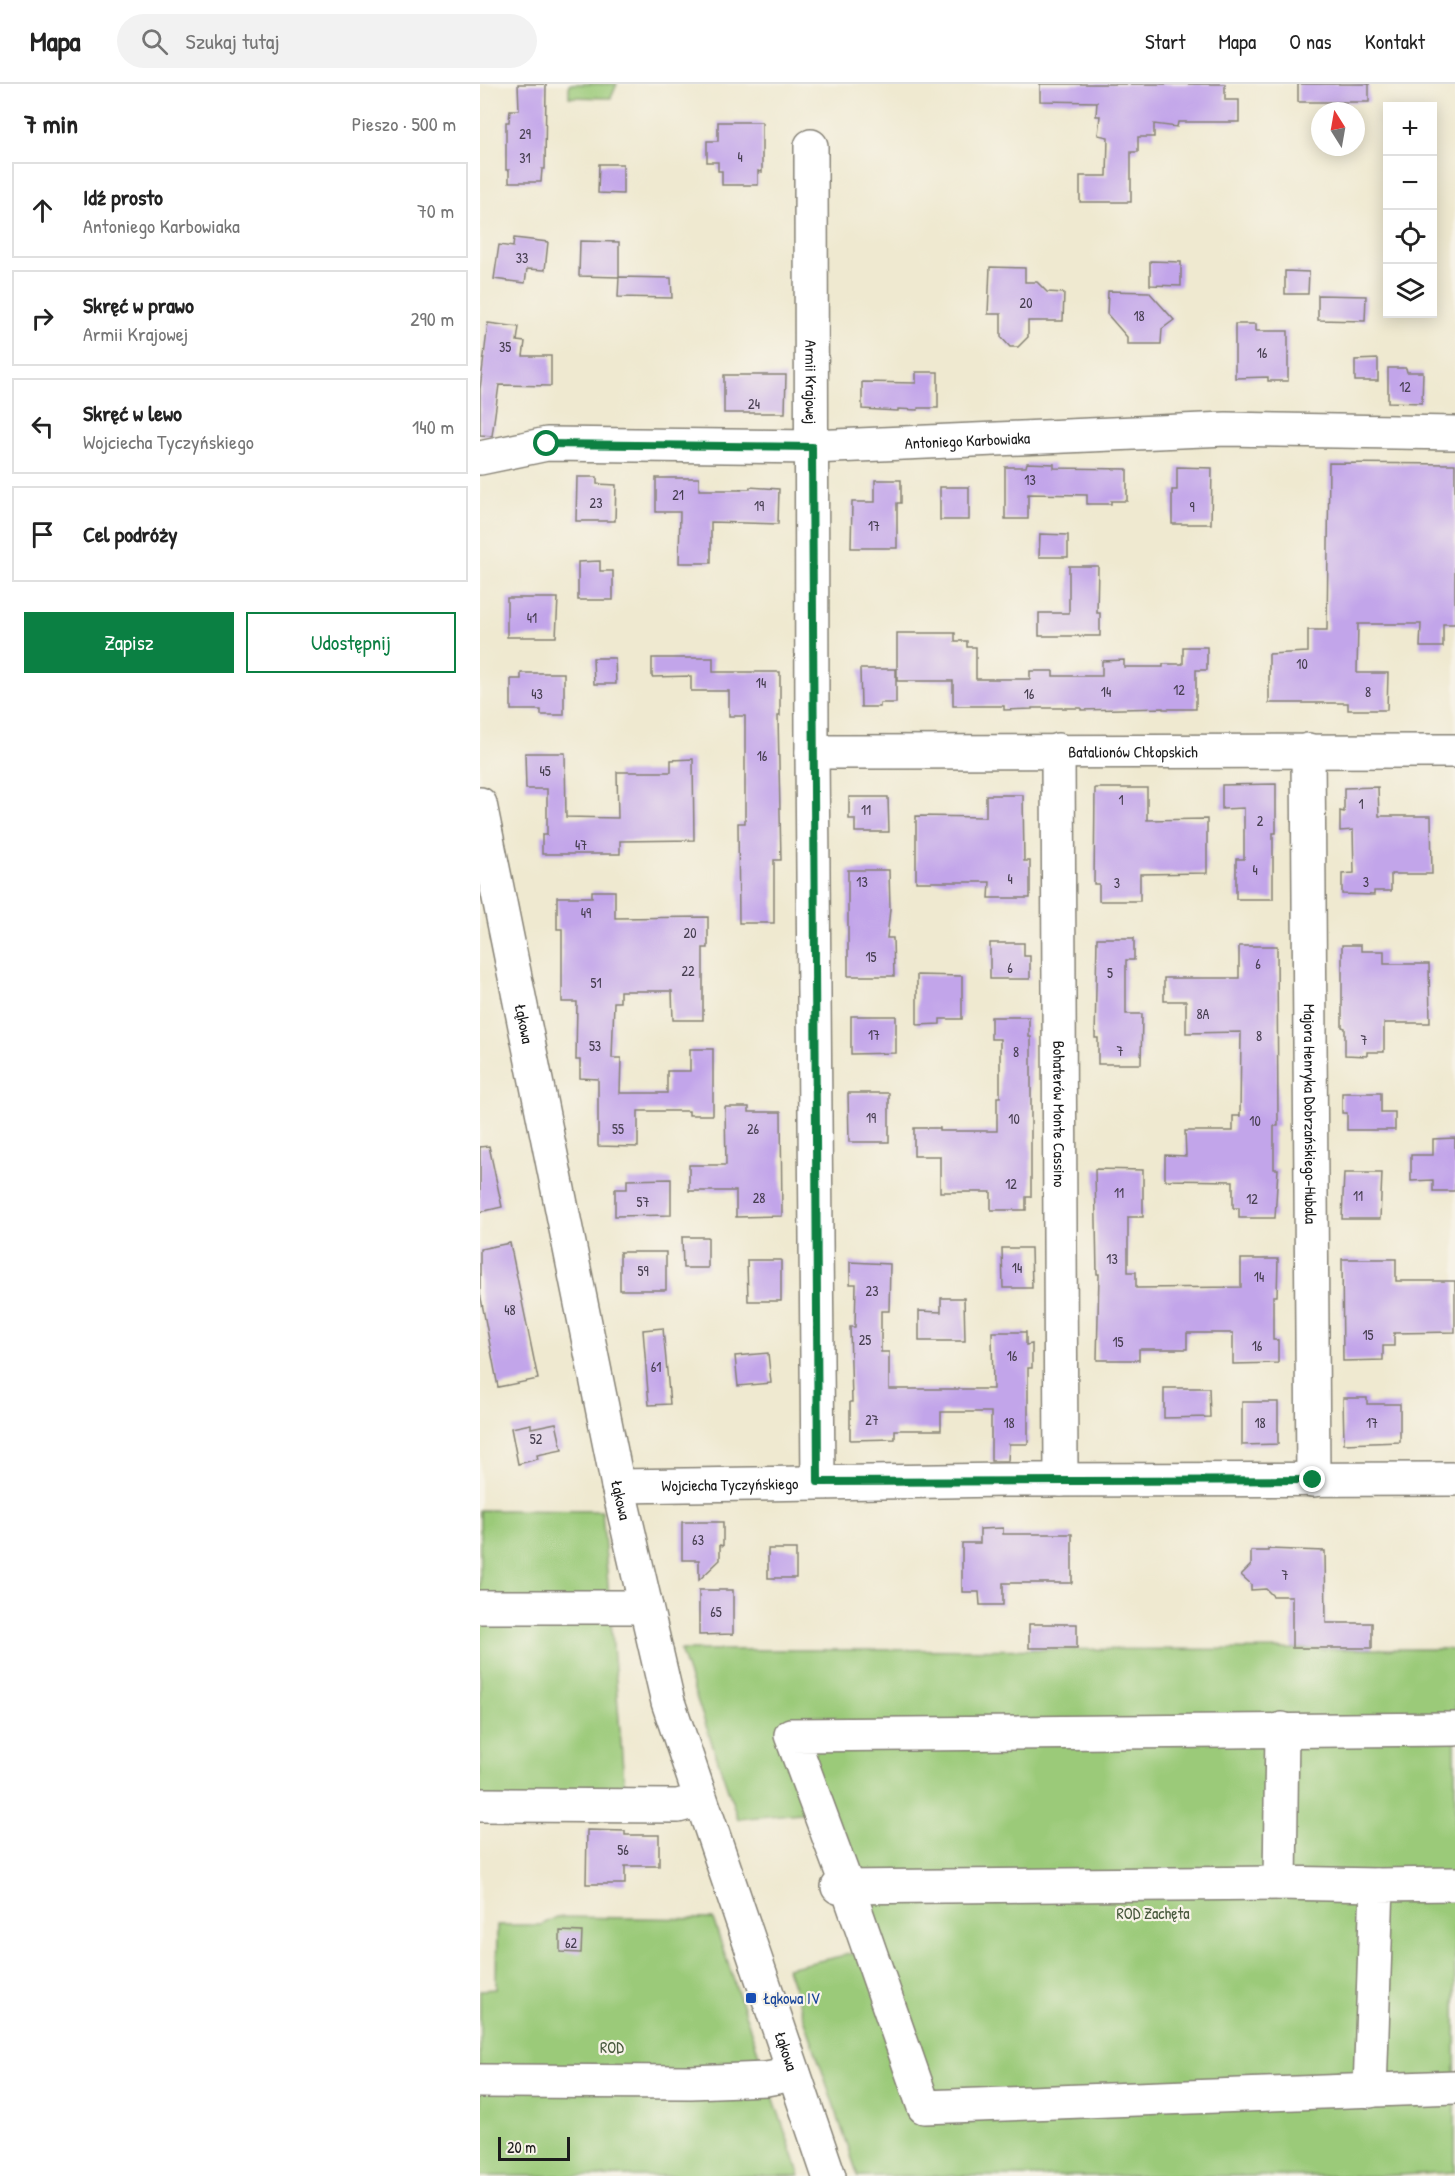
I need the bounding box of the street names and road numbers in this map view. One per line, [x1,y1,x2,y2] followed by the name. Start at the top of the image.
[800,340,822,424] street label: Armii Krajowej
[904,427,1031,454] street label: Antoniego Karbowiaka
[1068,740,1198,763] street label: Batalionów Chłopskich
[510,1002,539,1045] street label: Łąkowa
[1299,1004,1322,1224] street label: Majora Henryka Dobrzańskiego-Hubala
[1048,1041,1071,1188] street label: Bohaterów Monte Cassino
[661,1472,799,1496] street label: Wojciecha Tyczyńskiego
[606,1478,636,1522] street label: Łąkowa
[770,2028,803,2073] street label: Łąkowa

